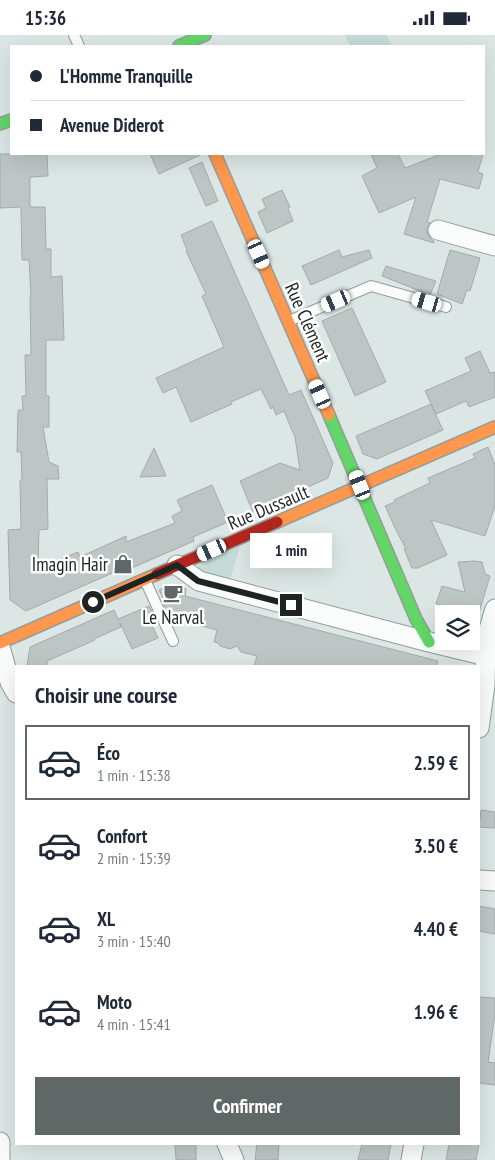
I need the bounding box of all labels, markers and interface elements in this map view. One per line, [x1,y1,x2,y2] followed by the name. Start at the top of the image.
[25,6,66,30] text: 15:36
[60,64,193,88] text: L'Homme Tranquille
[60,113,164,137] text: Avenue Diderot
[246,237,271,271] car
[280,279,336,366] street label: Rue Clément
[319,288,352,314] car
[410,291,443,313] car
[307,377,332,411] car
[347,468,372,502] car
[224,479,313,535] street label: Rue Dussault
[250,533,332,567] callout: 1 min
[195,537,228,563] car
[275,540,307,560] text: 1 min
[32,552,109,576] place label: Imagin Hair
[112,553,134,575] shop icon: Imagin Hair
[162,582,184,604] cafe icon: Le Narval
[82,591,104,613] route start
[280,594,302,616] route end
[142,605,204,629] place label: Le Narval
[435,605,480,650] map controls
[435,605,480,650] button: layers
[35,681,177,709] text: Choisir une course
[37,740,82,785] icon: car
[97,741,120,765] text: Éco
[414,751,458,775] text: 2.59 €
[97,765,171,785] text: 1 min · 15:38
[37,823,82,868] icon: car
[97,824,147,848] text: Confort
[414,834,458,858] text: 3.50 €
[97,848,171,868] text: 2 min · 15:39
[37,906,82,951] icon: car
[97,907,115,931] text: XL
[414,917,458,941] text: 4.40 €
[97,931,171,951] text: 3 min · 15:40
[37,989,82,1034] icon: car
[97,990,132,1014] text: Moto
[414,1000,458,1024] text: 1.96 €
[97,1014,171,1034] text: 4 min · 15:41
[35,1077,460,1135] button: Confirmer

